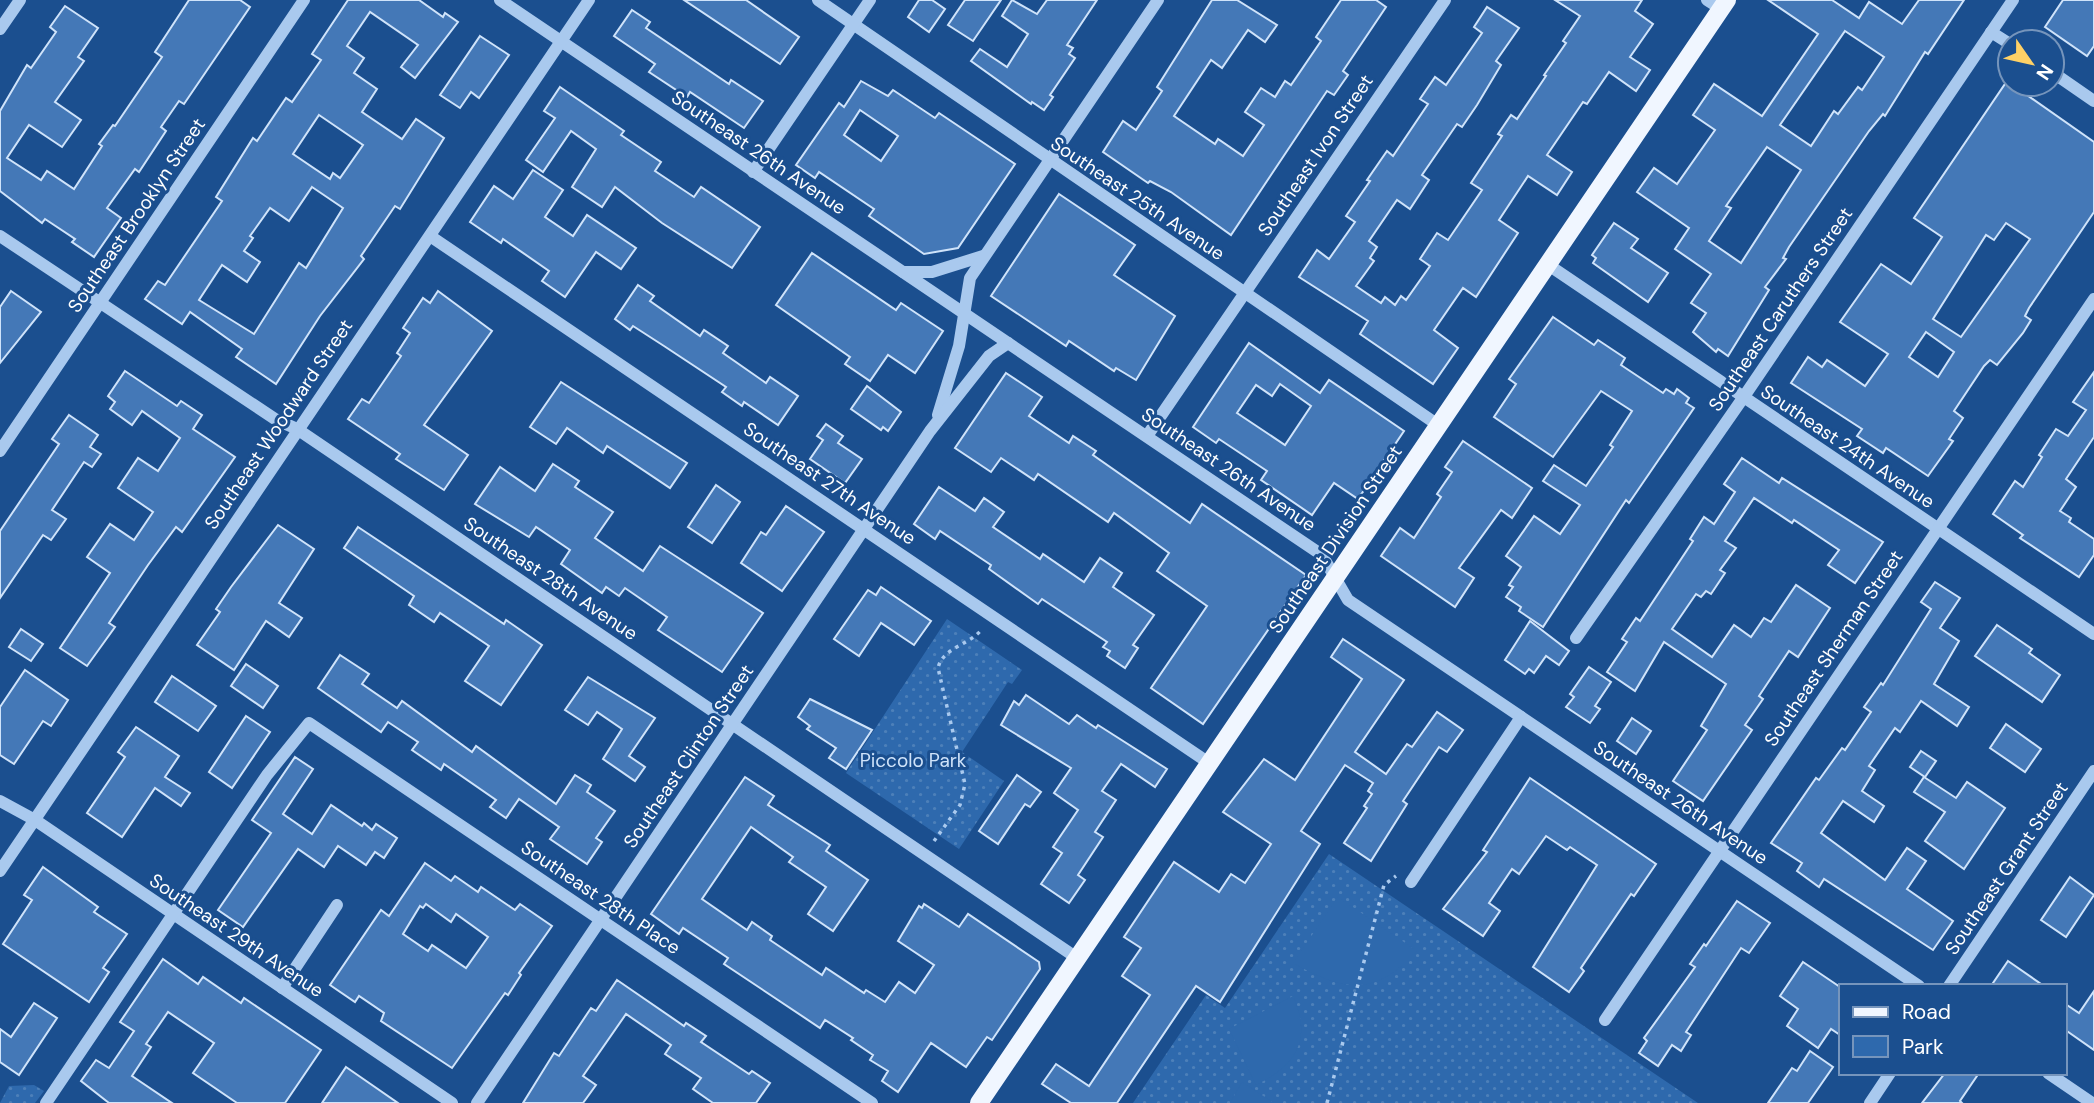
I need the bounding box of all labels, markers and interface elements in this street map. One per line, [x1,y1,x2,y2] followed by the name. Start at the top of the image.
[1996,28,2066,98] north arrow
[2030,59,2059,85] text: N
[1252,70,1379,241] street label: Southeast Ivon Street
[667,85,851,220] street label: Southeast 26th Avenue
[62,113,211,317] street label: Southeast Brooklyn Street
[1046,131,1230,266] street label: Southeast 25th Avenue
[1703,202,1858,416] street label: Southeast Caruthers Street
[199,314,358,534] street label: Southeast Woodward Street
[1756,379,1939,514] street label: Southeast 24th Avenue
[1137,402,1321,537] street label: Southeast 26th Avenue
[739,416,921,551] street label: Southeast 27th Avenue
[1263,440,1408,638] street label: Southeast Division Street
[459,511,642,646] street label: Southeast 28th Avenue
[1758,545,1908,751] street label: Southeast Sherman Street
[618,660,759,853] street label: Southeast Clinton Street
[1589,735,1773,870] street label: Southeast 26th Avenue
[860,748,967,773] park label: Piccolo Park
[1939,777,2074,960] street label: Southeast Grant Street
[516,835,685,960] street label: Southeast 28th Place
[145,868,329,1003] street label: Southeast 29th Avenue
[1839,984,2066,1075] legend
[1902,998,1951,1026] text: Road
[1902,1033,1944,1061] text: Park

